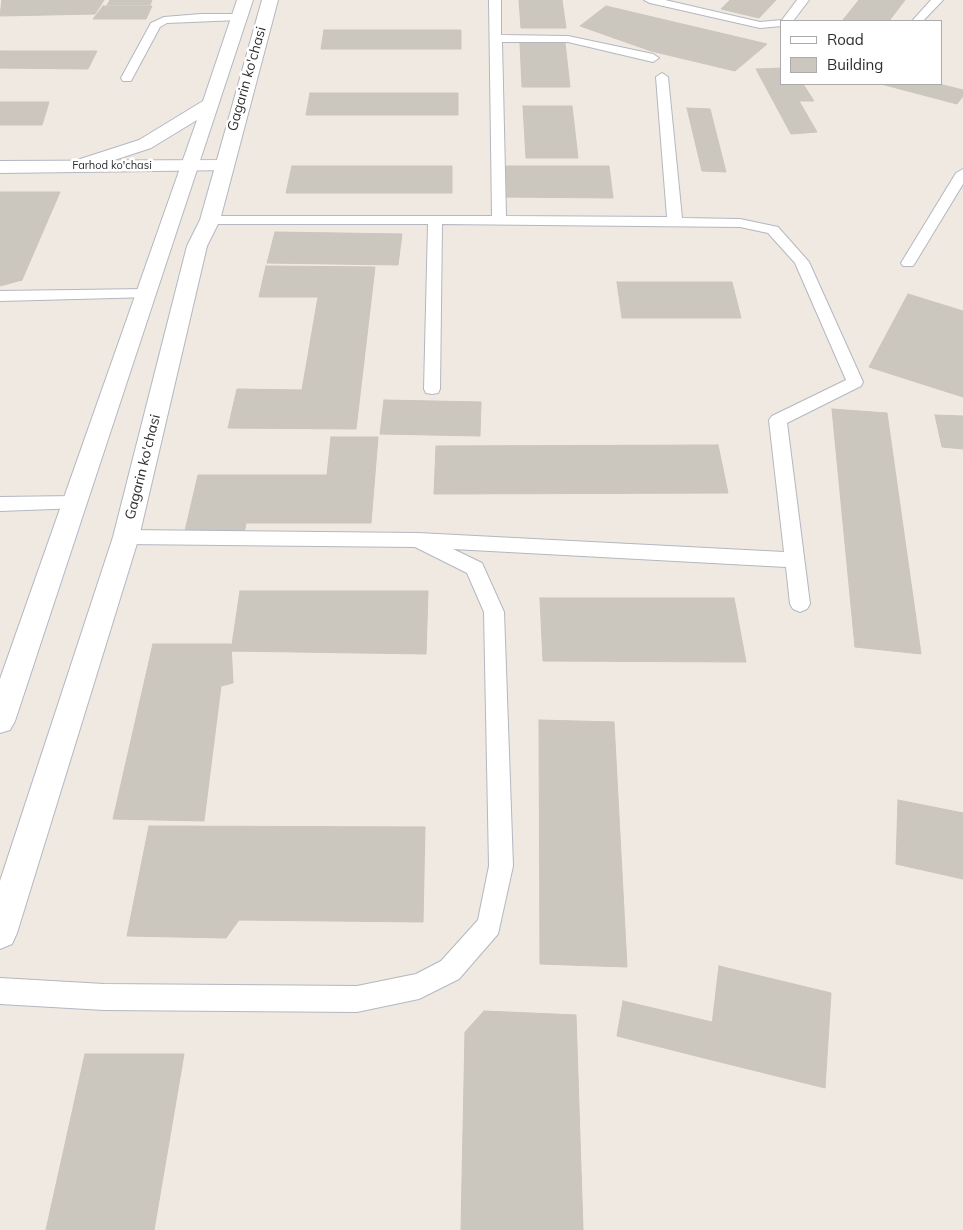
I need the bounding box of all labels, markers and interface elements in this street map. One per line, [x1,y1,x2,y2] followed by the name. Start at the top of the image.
[780,20,943,85] legend
[224,25,270,133] street label: Gagarin ko'chasi
[827,30,864,49] text: Road
[827,55,883,74] text: Building
[72,159,152,173] street label: Farhod ko'chasi
[122,413,164,521] street label: Gagarin ko'chasi

